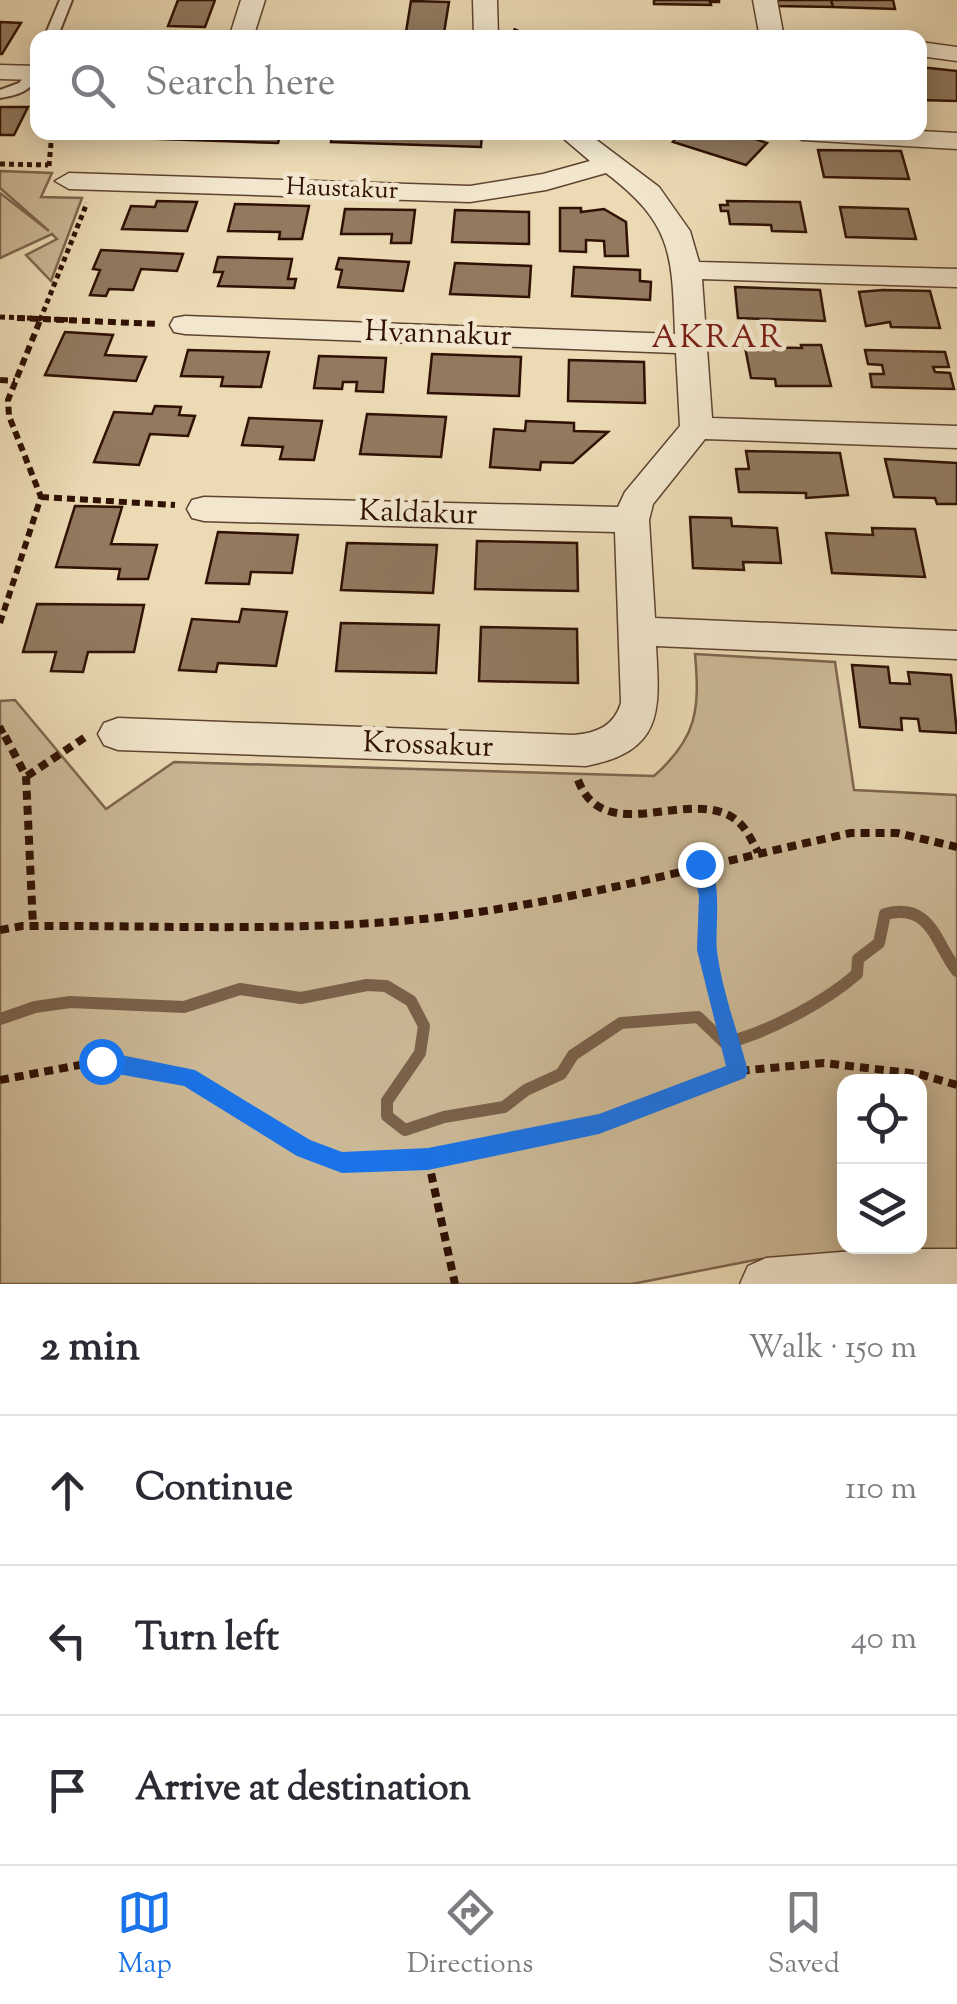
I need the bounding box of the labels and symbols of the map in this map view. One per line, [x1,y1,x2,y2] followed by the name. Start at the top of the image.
[285,170,399,210] street label: Haustakur
[364,311,512,359] street label: Hvannakur
[651,316,785,362] district label: AKRAR
[358,490,478,538] street label: Kaldakur
[362,722,494,770] street label: Krossakur
[678,842,724,888] route end
[79,1039,125,1085] route start

